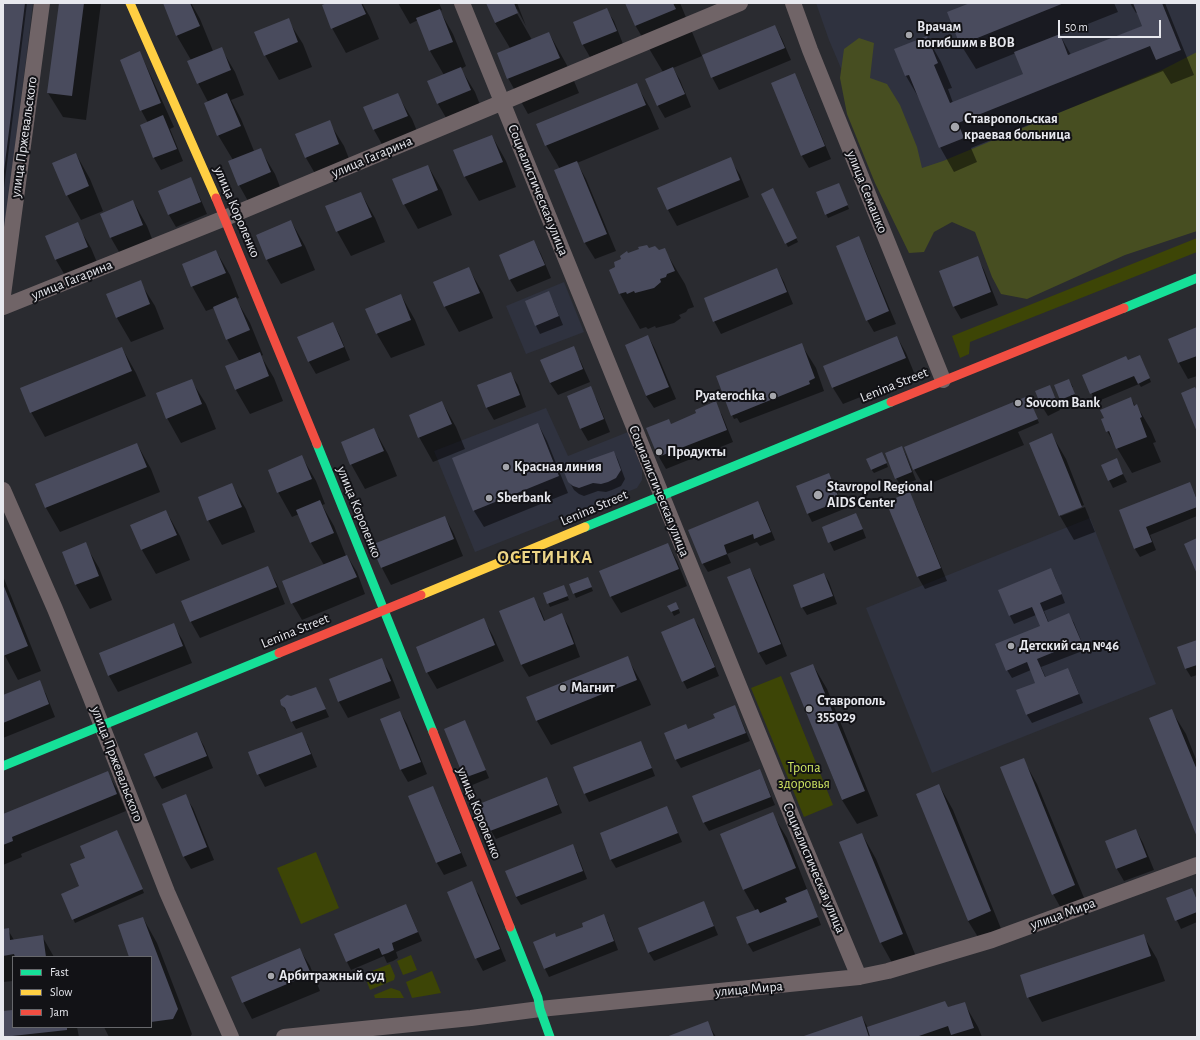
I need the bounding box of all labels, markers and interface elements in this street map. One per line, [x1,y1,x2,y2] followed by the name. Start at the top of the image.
[1060,12,1163,38] scale bar
[917,19,1015,52] place label: Врачам погибшим в ВОВ
[1065,21,1088,33] text: 50 m
[904,30,914,40] marker: Врачам погибшим в ВОВ
[7,75,41,199] street label: улица Пржевальского
[964,111,1071,144] place label: Ставропольская краевая больница
[949,121,961,133] marker: Ставропольская краевая больница
[504,122,572,258] street label: Социалистическая улица
[329,132,415,182] street label: улица Гагарина
[843,148,891,236] street label: улица Семашко
[210,164,264,260] street label: улица Короленко
[29,256,115,304] street label: улица Гагарина
[858,364,930,406] street label: Lenina Street
[695,388,765,404] place label: Pyaterochka
[768,391,778,401] marker: Pyaterochka
[1026,395,1100,411] place label: Sovcom Bank
[1013,398,1023,408] marker: Sovcom Bank
[625,423,693,559] street label: Социалистическая улица
[667,444,726,460] place label: Продукты
[654,447,664,457] marker: Продукты
[514,459,602,475] place label: Красная линия
[501,462,511,472] marker: Красная линия
[333,464,385,560] street label: улица Короленко
[827,479,933,512] place label: Stavropol Regional AIDS Center
[558,486,630,530] street label: Lenina Street
[812,489,824,501] marker: Stavropol Regional AIDS Center
[497,490,551,506] place label: Sberbank
[484,493,494,503] marker: Sberbank
[497,547,593,569] district label: ОСЕТИНКА
[259,610,331,652] street label: Lenina Street
[1019,638,1119,654] place label: Детский сад №46
[1006,641,1016,651] marker: Детский сад №46
[571,680,615,696] place label: Магнит
[558,683,568,693] marker: Магнит
[817,693,885,726] place label: Ставрополь 355029
[87,704,147,824] street label: улица Пржевальского
[804,704,814,714] marker: Ставрополь 355029
[778,760,830,792] park label: Тропа здоровья
[453,765,505,861] street label: улица Короленко
[779,800,849,936] street label: Социалистическая улица
[1028,894,1098,934] street label: улица Мира
[12,956,152,1028] legend
[50,966,69,978] text: Fast
[279,968,385,984] place label: Арбитражный суд
[266,971,276,981] marker: Арбитражный суд
[714,978,784,1000] street label: улица Мира
[50,986,72,998] text: Slow
[50,1006,69,1018] text: Jam

